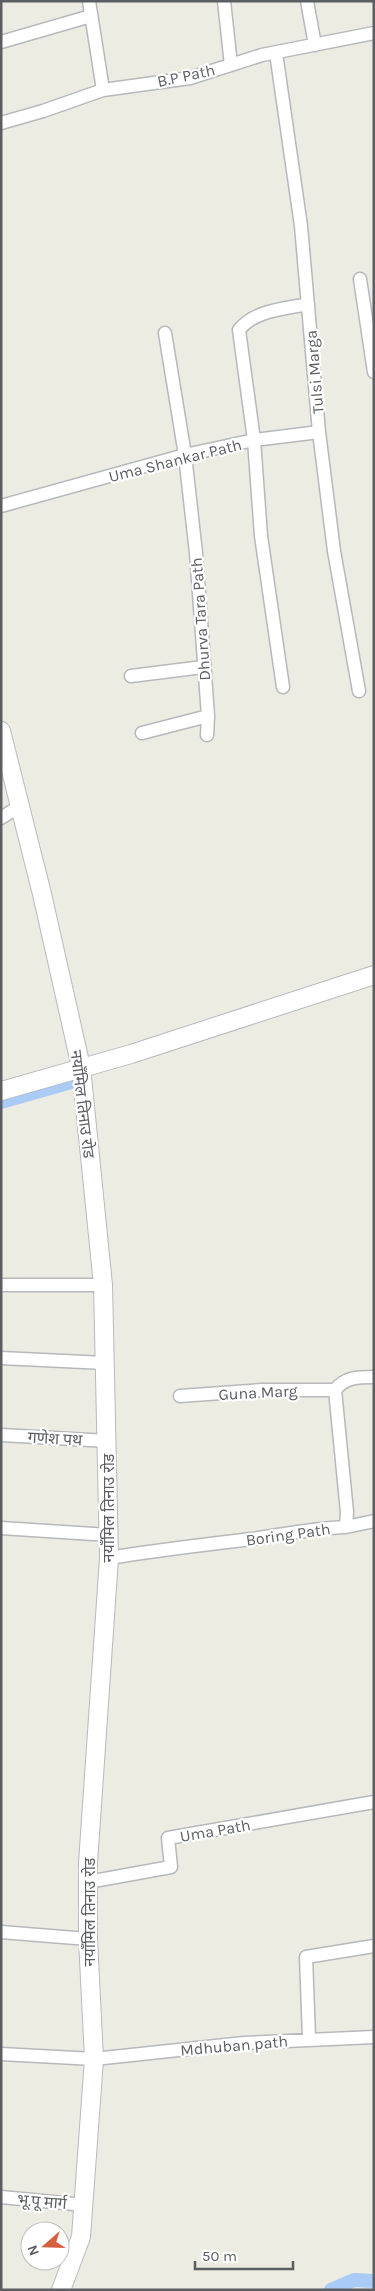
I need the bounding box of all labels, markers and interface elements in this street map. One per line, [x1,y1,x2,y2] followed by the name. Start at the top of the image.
[155,60,217,91] street label: B.P Path
[301,329,328,415] street label: Tulsi Marga
[107,435,244,486] street label: Uma Shankar Path
[187,557,214,681] street label: Dhurva Tara Path
[66,1049,99,1160] street label: नयाँमिल तिनाउ रोड
[218,1381,298,1404] street label: Guna Marg
[27,1428,83,1449] street label: गणेश पथ
[99,1453,118,1562] street label: नयाँमिल तिनाउ रोड
[245,1519,332,1550] street label: Boring Path
[178,1815,252,1846] street label: Uma Path
[80,1857,99,1966] street label: नयाँमिल तिनाउ रोड
[179,2031,289,2060] street label: Mdhuban path
[16,2190,69,2214] street label: भू.पू मार्ग
[20,2221,70,2271] north arrow
[195,2238,292,2270] scale bar
[24,2243,43,2258] text: N
[202,2247,237,2265] text: 50 m

